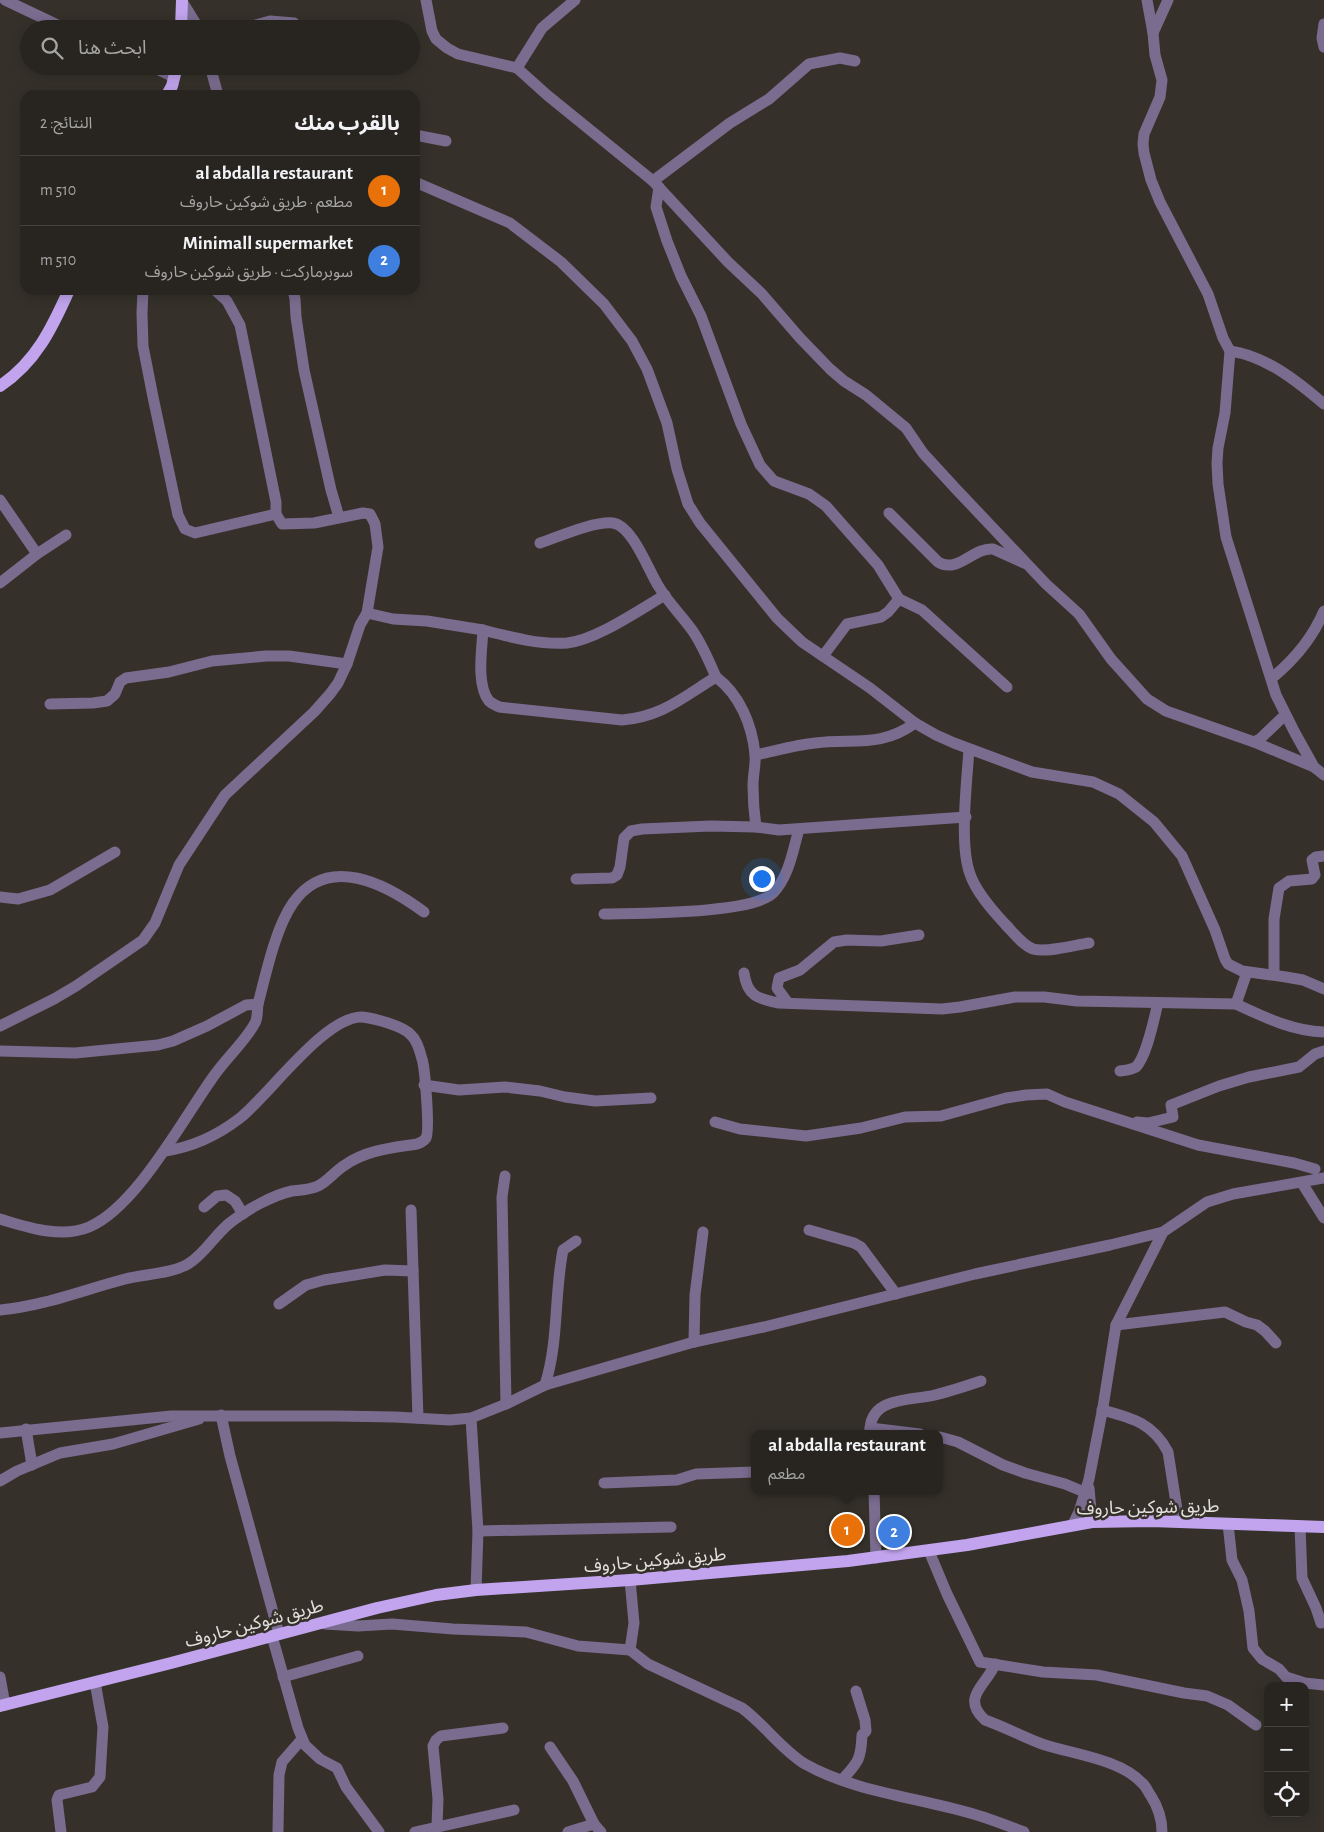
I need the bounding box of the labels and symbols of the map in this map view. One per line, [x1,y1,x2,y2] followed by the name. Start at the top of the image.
[749,866,775,892] your location
[1077,1498,1220,1519] street label: طريق شوكين حاروف
[831,1511,863,1549] pin: 1
[878,1513,910,1551] pin: 2
[583,1546,727,1577] street label: طريق شوكين حاروف
[183,1597,326,1652] street label: طريق شوكين حاروف

